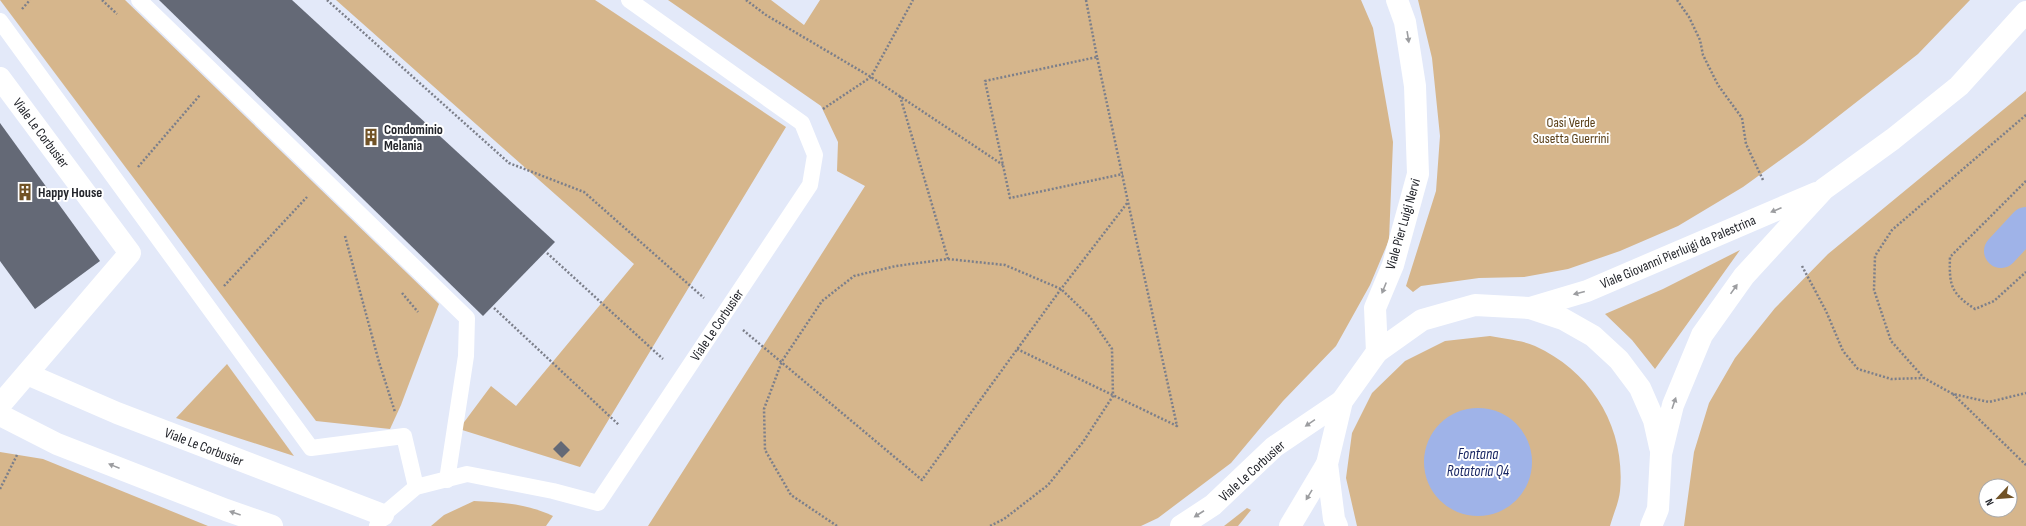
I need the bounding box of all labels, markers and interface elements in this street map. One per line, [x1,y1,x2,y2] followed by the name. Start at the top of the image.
[1405,31,1411,44] one-way arrow
[9,95,73,171] street label: Viale Le Corbusier
[1533,114,1609,147] park label: Oasi Verde Susetta Guerrini
[384,121,443,154] place label: Condominio Melania
[361,127,381,147] building icon: Condominio Melania
[1382,176,1424,272] street label: Viale Pier Luigi Nervi
[15,182,35,202] building icon: Happy House
[38,184,102,201] place label: Happy House
[1770,207,1781,213] one-way arrow
[1598,212,1758,292] street label: Viale Giovanni Pierluigi da Palestrina
[1380,282,1386,294] one-way arrow
[1730,284,1738,294] one-way arrow
[687,286,747,364] street label: Viale Le Corbusier
[1572,291,1585,297] one-way arrow
[1671,397,1677,409] one-way arrow
[1305,419,1315,427] one-way arrow
[162,424,246,470] street label: Viale Le Corbusier
[1215,437,1289,505] street label: Viale Le Corbusier
[1447,445,1509,481] water label: Fontana Rotatoria Q4
[107,462,119,468] one-way arrow
[1978,478,2018,518] north arrow
[1305,489,1312,501] one-way arrow
[1982,497,1997,508] text: N
[228,510,240,516] one-way arrow
[1194,510,1204,518] one-way arrow

